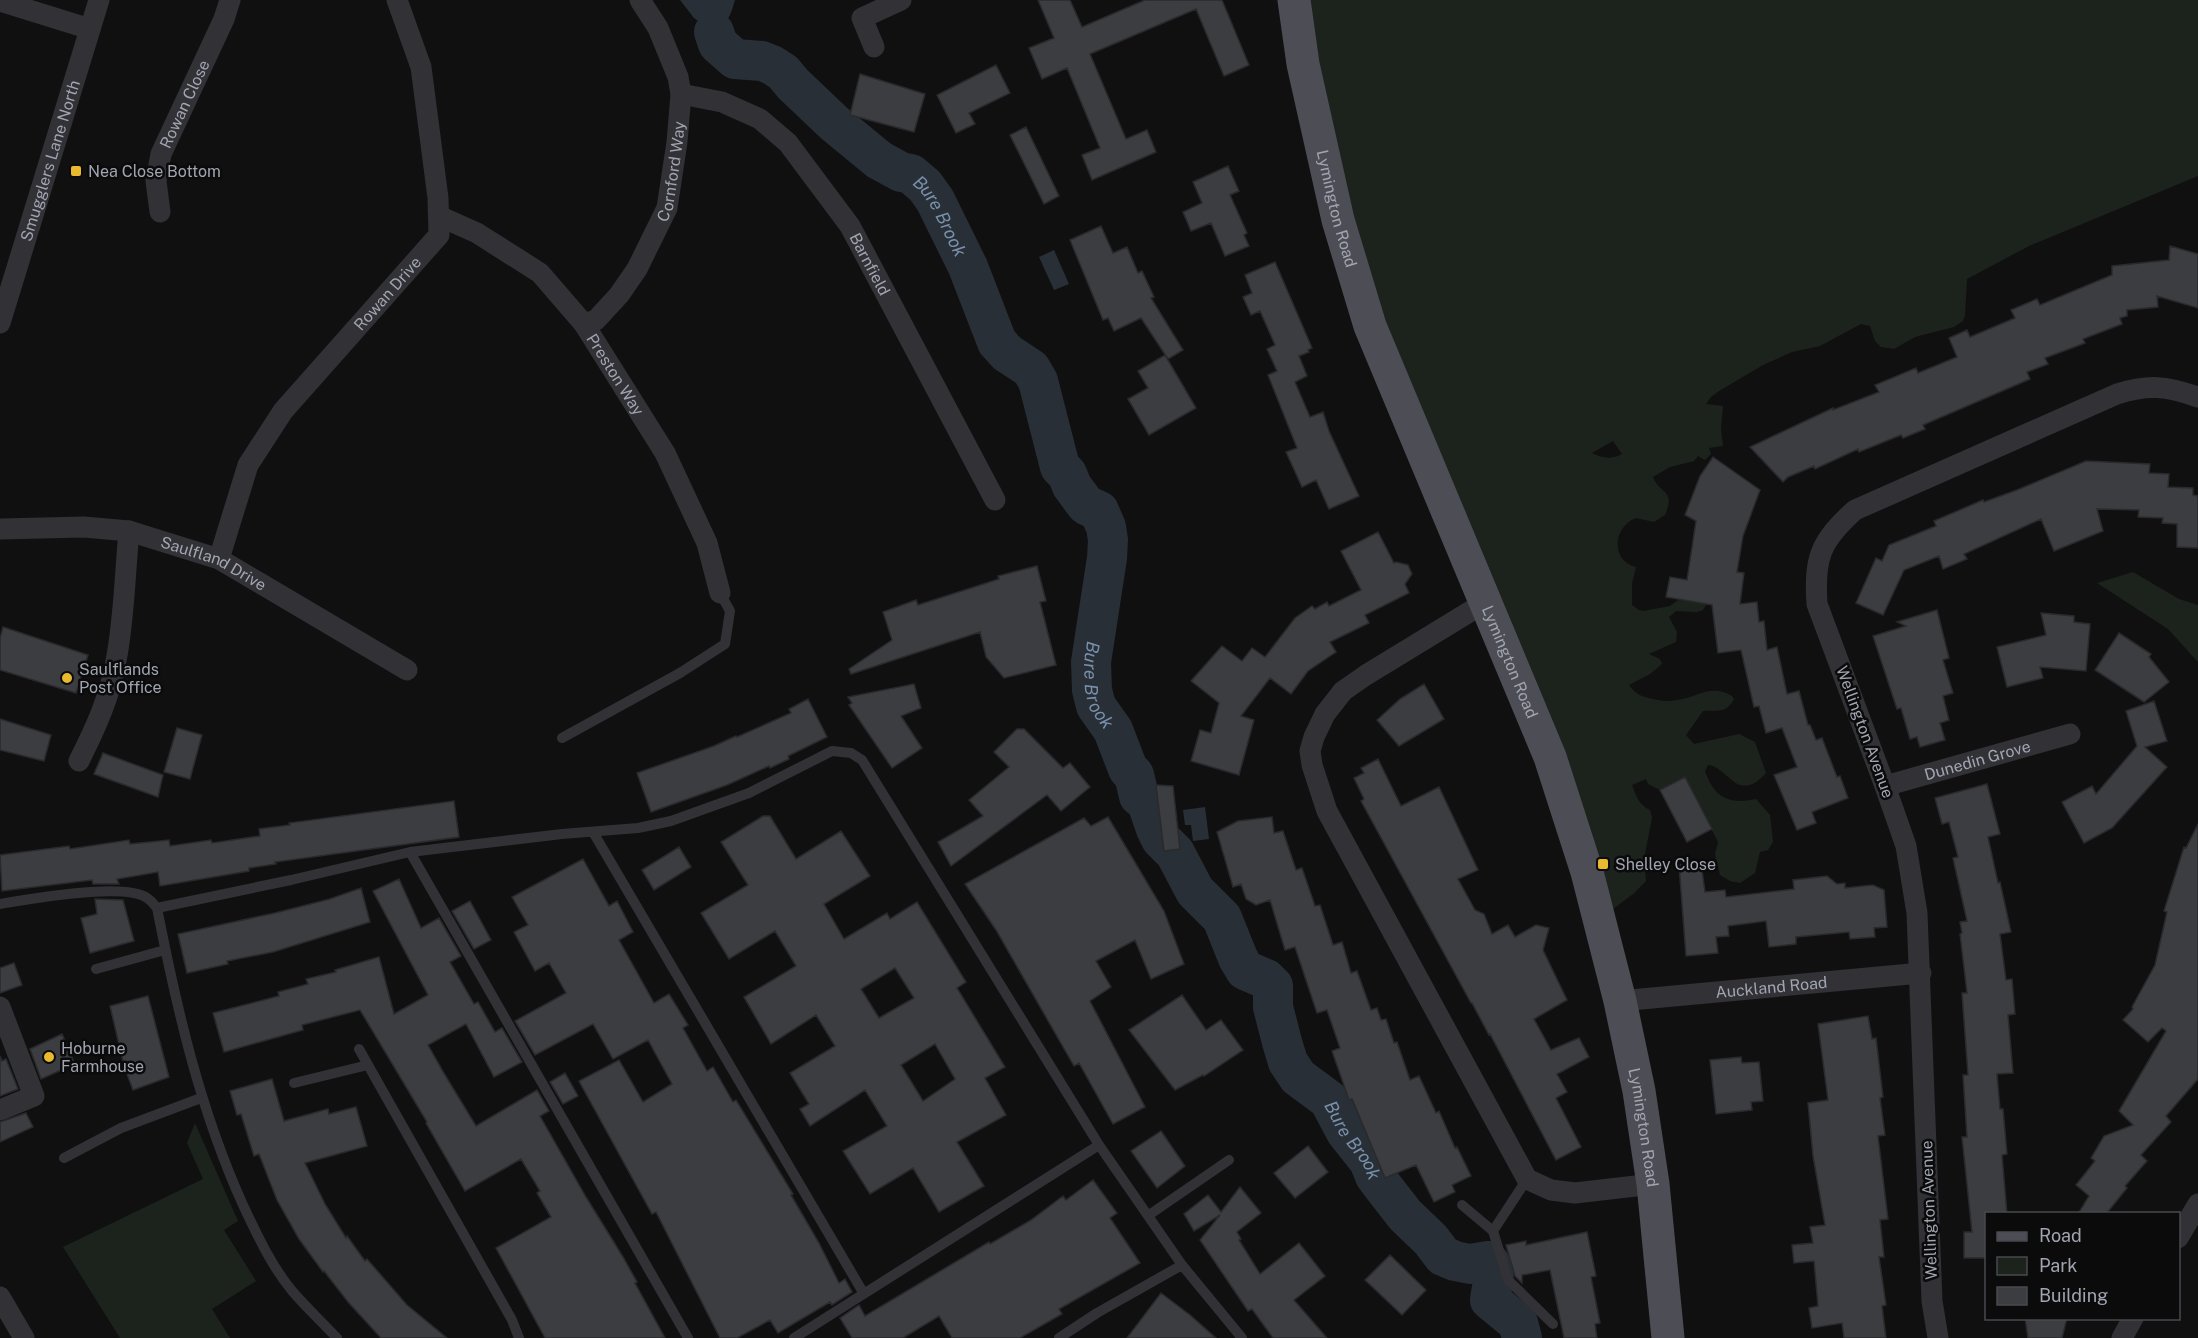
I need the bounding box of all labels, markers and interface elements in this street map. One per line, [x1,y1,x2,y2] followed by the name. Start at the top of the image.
[156,57,213,151] street label: Rowan Close
[16,78,83,243] street label: Smugglers Lane North
[652,120,688,225] street label: Cornford Way
[1313,148,1361,269] street label: Lymington Road
[88,162,221,181] place label: Nea Close Bottom
[69,164,83,178] marker: Nea Close Bottom
[910,171,972,260] water label: Bure Brook
[846,230,894,299] street label: Barnfield
[350,253,425,334] street label: Rowan Drive
[583,330,649,419] street label: Preston Way
[158,532,270,594] street label: Saulfland Drive
[1478,602,1542,721] street label: Lymington Road
[1080,640,1119,733] water label: Bure Brook
[79,660,162,697] place label: Saulflands Post Office
[1832,663,1898,801] street label: Wellington Avenue
[60,671,74,685] marker: Saulflands Post Office
[1922,736,2033,784] street label: Dunedin Grove
[1615,855,1716,874] place label: Shelley Close
[1596,857,1610,871] marker: Shelley Close
[1715,972,1828,1002] street label: Auckland Road
[61,1039,144,1076] place label: Hoburne Farmhouse
[42,1050,56,1064] marker: Hoburne Farmhouse
[1625,1066,1663,1188] street label: Lymington Road
[1321,1097,1386,1182] water label: Bure Brook
[1917,1140,1941,1280] street label: Wellington Avenue
[1985,1212,2180,1320] legend
[2039,1225,2082,1246] text: Road
[2039,1255,2077,1276] text: Park
[2039,1285,2108,1306] text: Building

